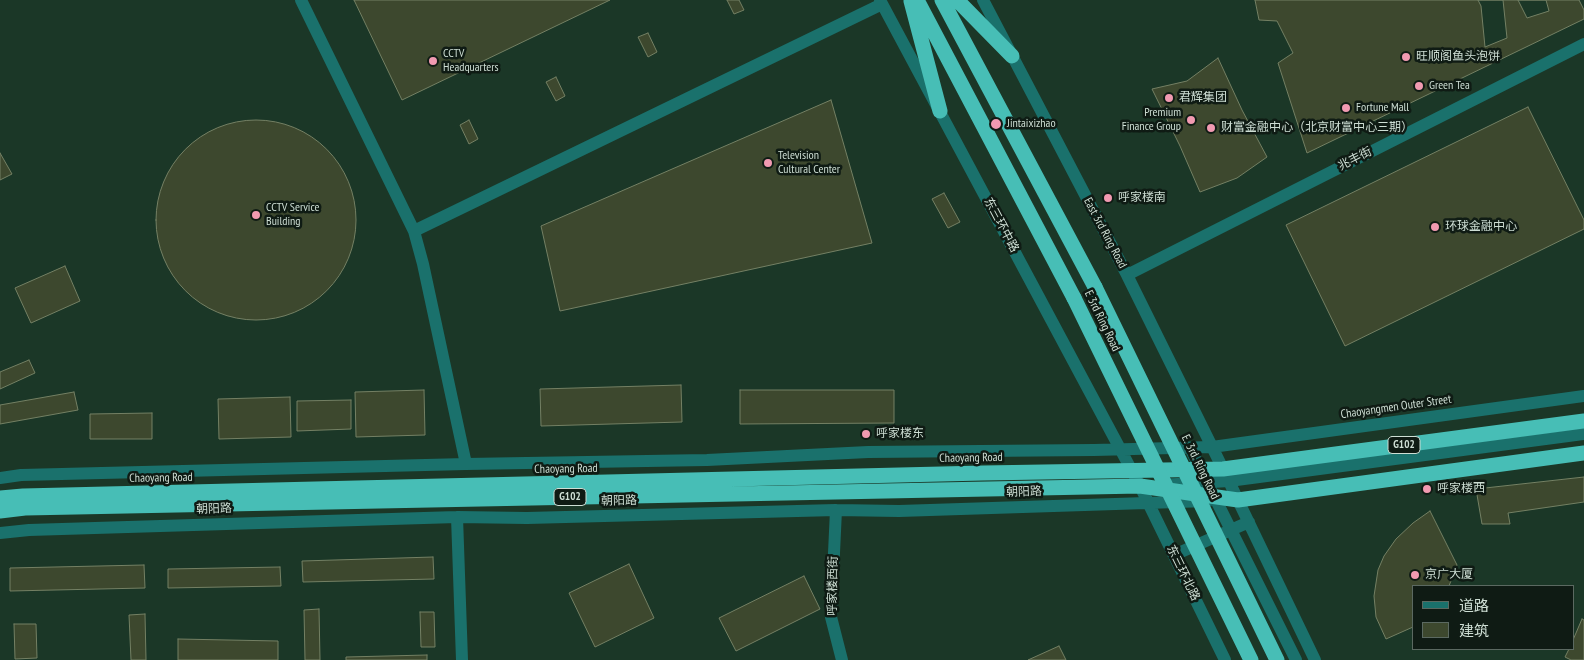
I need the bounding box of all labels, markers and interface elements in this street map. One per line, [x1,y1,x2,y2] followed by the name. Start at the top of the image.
[443,47,499,75] place label: CCTV Headquarters
[1416,50,1500,64] place label: 旺顺阁鱼头泡饼
[1400,51,1412,63] marker: 旺顺阁鱼头泡饼
[427,55,439,67] marker: CCTV Headquarters
[1429,79,1470,93] place label: Green Tea
[1413,80,1425,92] marker: Green Tea
[1179,91,1227,105] place label: 君辉集团
[1163,92,1175,104] marker: 君辉集团
[1356,101,1409,115] place label: Fortune Mall
[1340,102,1352,114] marker: Fortune Mall
[1122,106,1181,134] place label: Premium Finance Group
[1185,114,1197,126] marker: Premium Finance Group
[989,117,1003,131] marker: Jintaixizhao
[1007,117,1056,131] place label: Jintaixizhao
[1221,121,1413,135] place label: 财富金融中心（北京财富中心三期）
[1205,122,1217,134] marker: 财富金融中心（北京财富中心三期）
[1336,144,1374,174] street label: 兆丰街
[778,149,840,177] place label: Television Cultural Center
[762,157,774,169] marker: Television Cultural Center
[1118,191,1166,205] place label: 呼家楼南
[1102,192,1114,204] marker: 呼家楼南
[981,195,1021,255] street label: 东三环中路
[1080,195,1130,271] street label: East 3rd Ring Road
[266,201,319,229] place label: CCTV Service Building
[250,209,262,221] marker: CCTV Service Building
[1445,220,1517,234] place label: 环球金融中心
[1429,221,1441,233] marker: 环球金融中心
[1081,288,1123,354] street label: E 3rd Ring Road
[1340,392,1452,422] street label: Chaoyangmen Outer Street
[876,427,924,441] place label: 呼家楼东
[860,428,872,440] marker: 呼家楼东
[1178,432,1222,502] street label: E. 3rd. Ring Road
[1388,436,1420,454] road number: G102
[939,450,1003,466] street label: Chaoyang Road
[534,461,598,477] street label: Chaoyang Road
[129,470,193,486] street label: Chaoyang Road
[1437,482,1485,496] place label: 呼家楼西
[1421,483,1433,495] marker: 呼家楼西
[1006,484,1042,500] street label: 朝阳路
[554,488,586,506] road number: G102
[601,493,637,509] street label: 朝阳路
[196,501,232,517] street label: 朝阳路
[1163,543,1203,603] street label: 东三环北路
[825,556,841,616] street label: 呼家楼西街
[1425,568,1473,582] place label: 京广大厦
[1409,569,1421,581] marker: 京广大厦
[1412,585,1574,650] legend
[1459,596,1489,615] text: 道路
[1459,621,1489,640] text: 建筑

